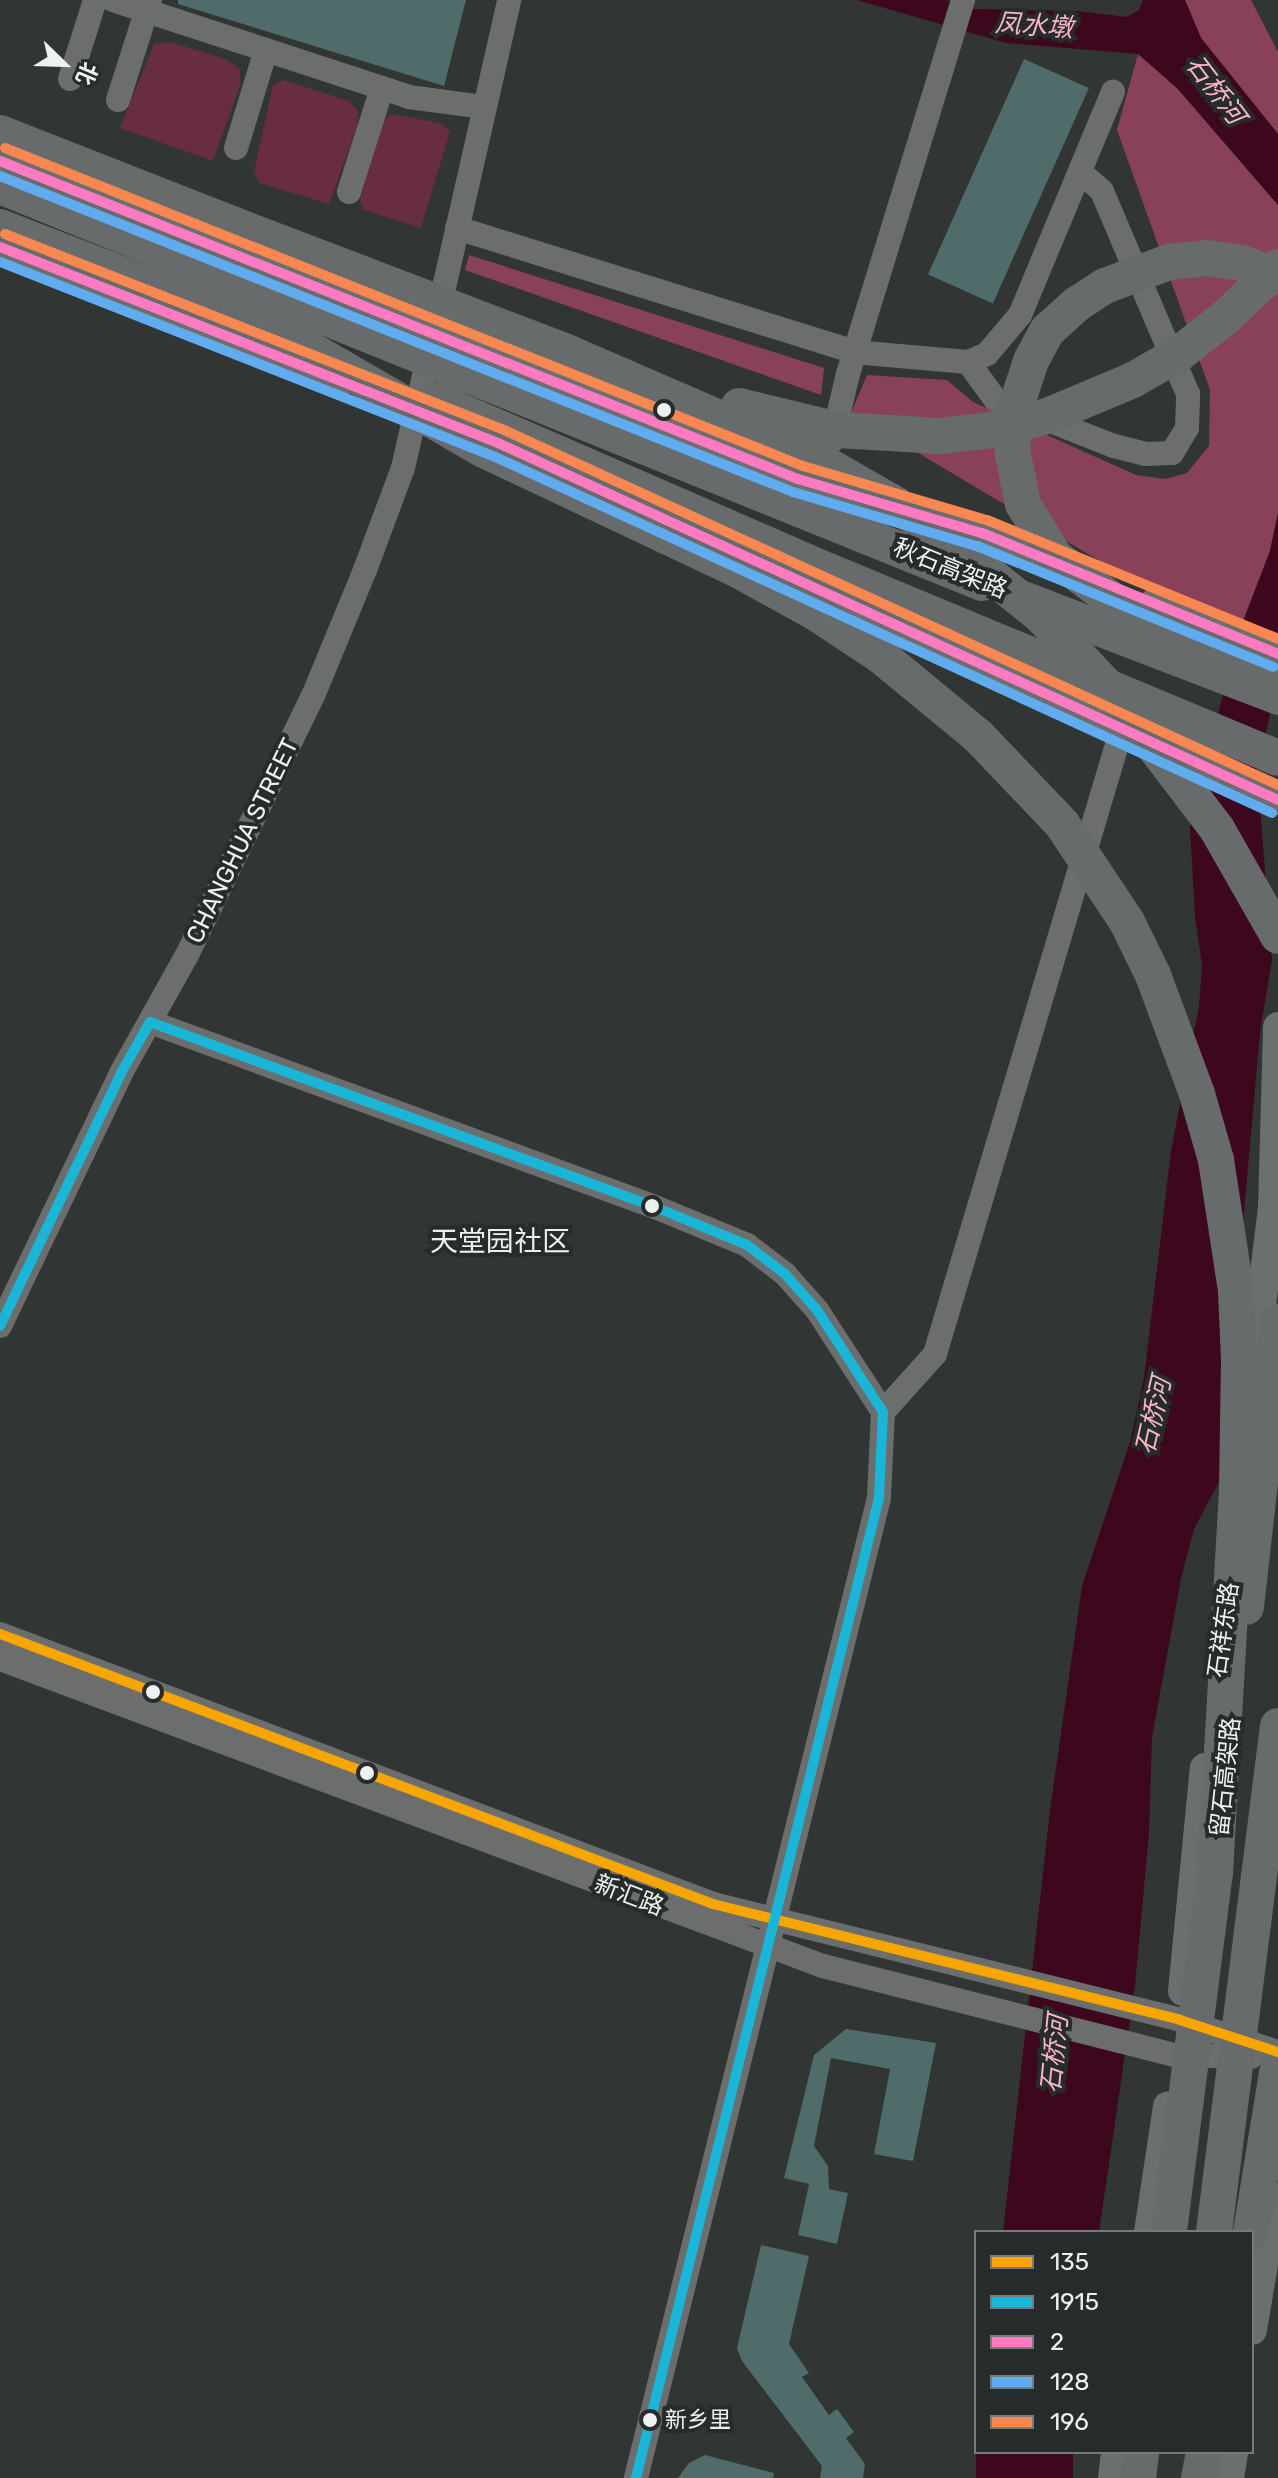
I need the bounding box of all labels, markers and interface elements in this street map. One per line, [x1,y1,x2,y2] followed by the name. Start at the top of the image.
[994,8,1074,44] water label: 凤水墩
[24,24,104,104] north arrow
[1179,49,1251,131] water label: 石桥河
[70,58,103,89] text: 北
[656,402,672,418] unlabelled marker
[889,533,1011,605] street label: 秋石高架路
[181,733,305,949] street label: CHANGHUA STREET
[644,1198,660,1214] unlabelled marker
[430,1225,570,1259] district label: 天堂园社区
[1130,1374,1178,1458] water label: 石桥河
[1203,1580,1245,1680] street label: 石祥东路
[145,1684,161,1700] unlabelled marker
[1205,1716,1247,1838] street label: 留石高架路
[359,1765,375,1781] unlabelled marker
[590,1870,668,1922] street label: 新汇路
[1035,2014,1075,2094] water label: 石桥河
[974,2230,1254,2454] legend
[1050,2248,1089,2276] text: 135
[1050,2288,1099,2316] text: 1915
[1050,2328,1064,2356] text: 2
[1050,2368,1090,2396] text: 128
[665,2407,731,2433] place label: 新乡里
[1050,2408,1089,2436] text: 196
[642,2412,658,2428] marker: 新乡里

